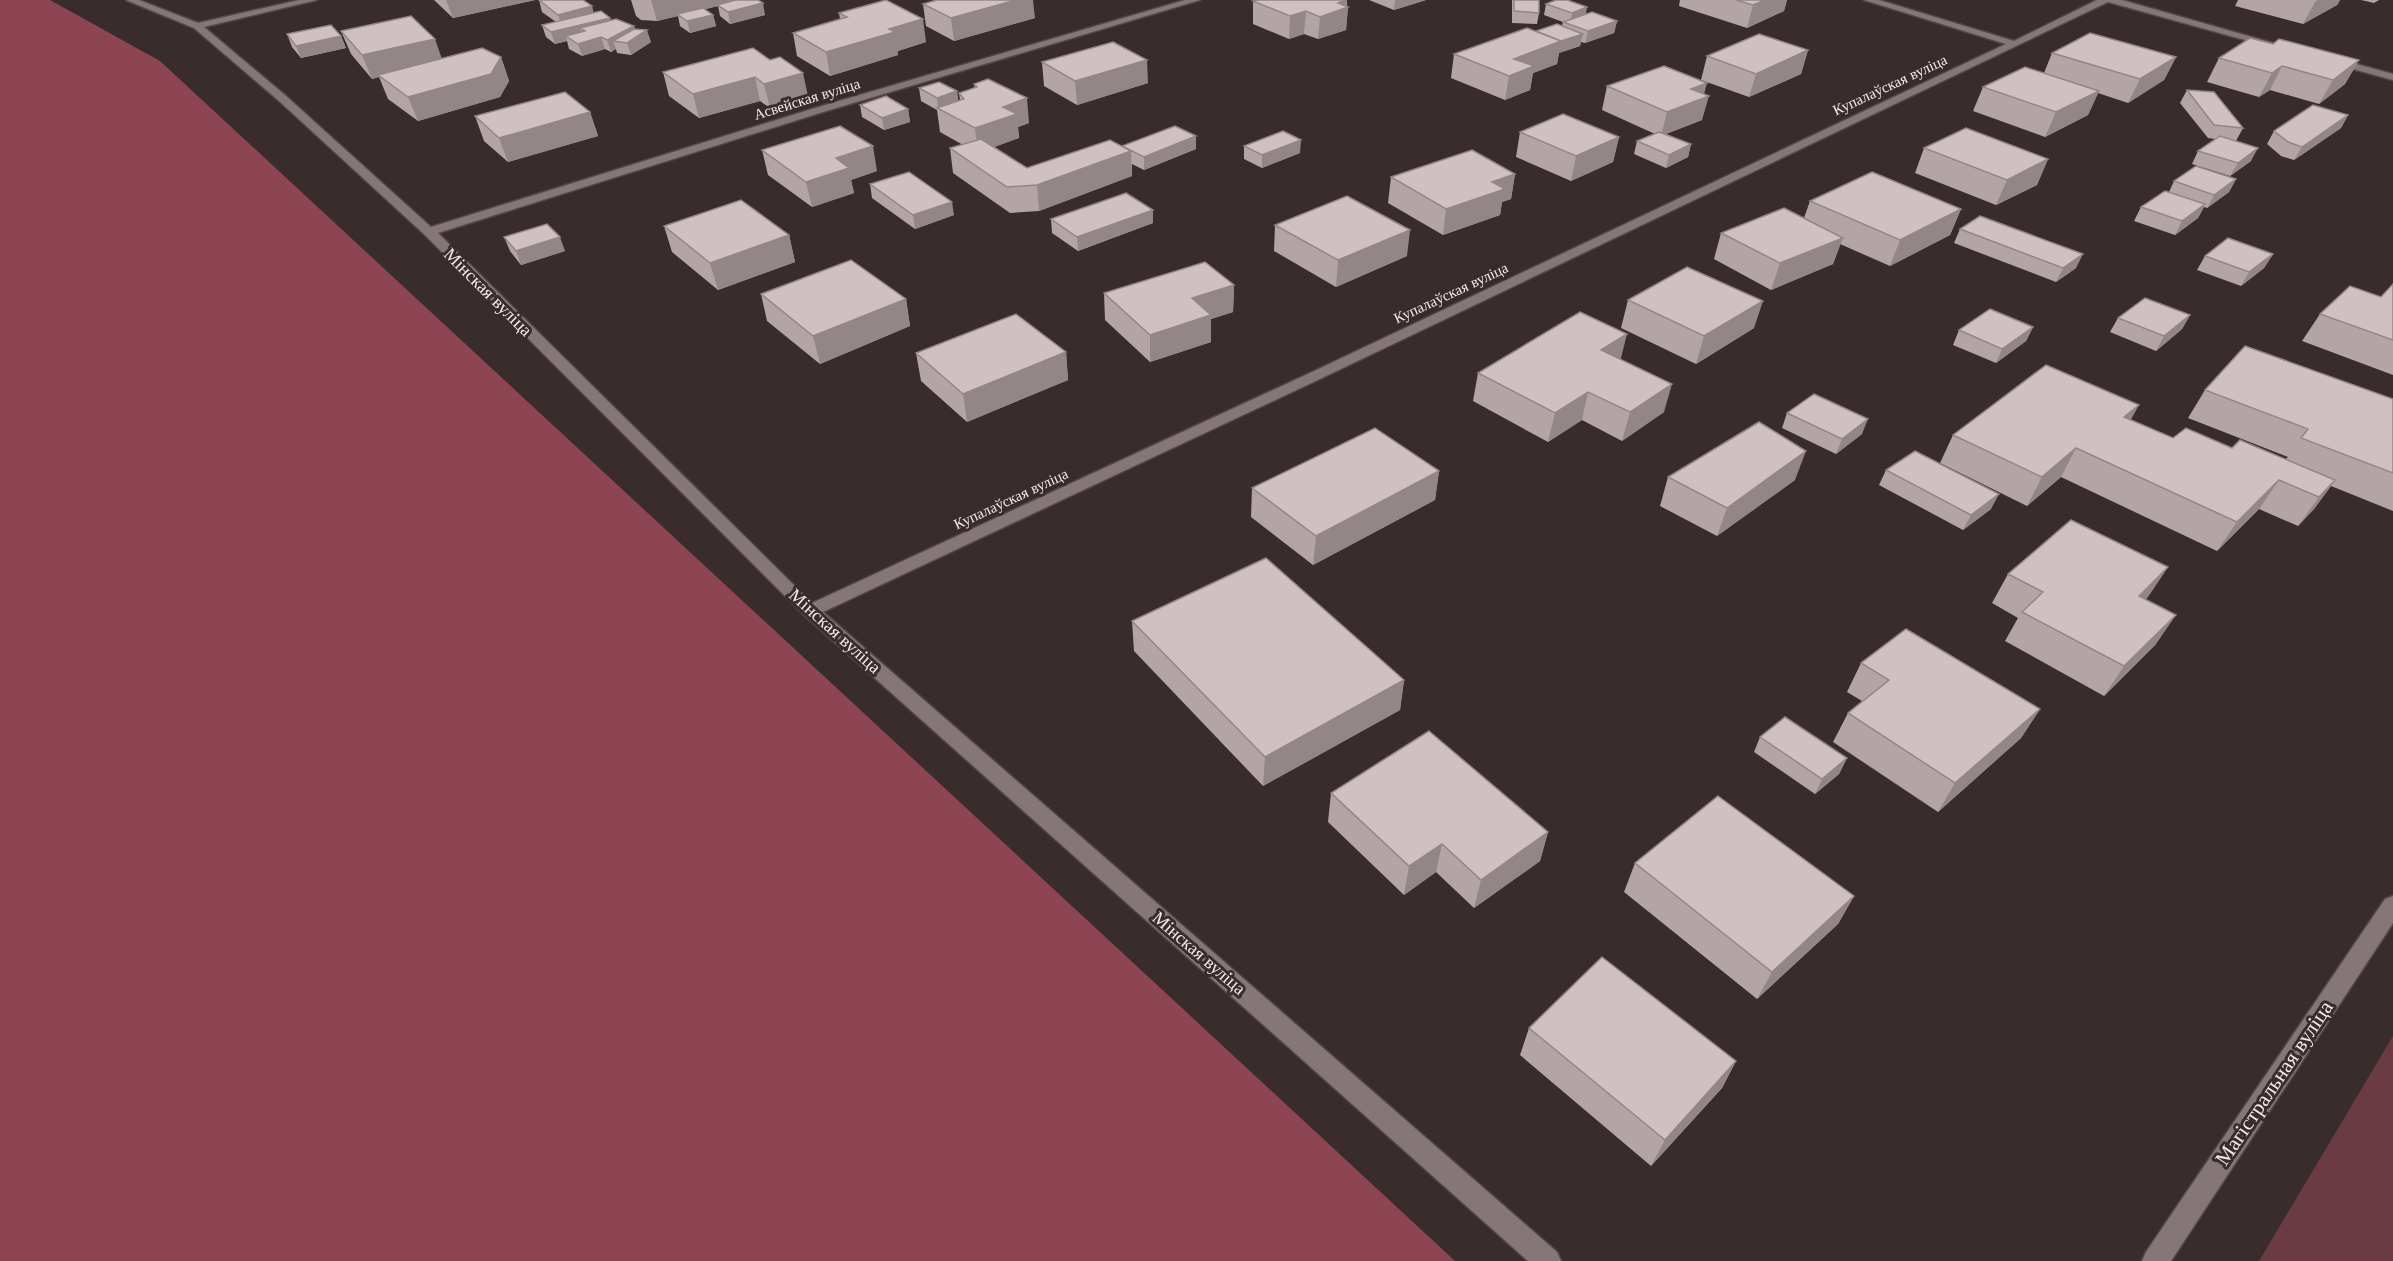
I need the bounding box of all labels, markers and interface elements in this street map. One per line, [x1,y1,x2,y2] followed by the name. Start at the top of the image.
[1830,50,1950,119] street label: Купалаўская вуліца
[751,73,863,124] street label: Асвейская вуліца
[439,243,537,341] street label: Мінская вуліца
[1391,258,1511,327] street label: Купалаўская вуліца
[951,464,1071,533] street label: Купалаўская вуліца
[784,584,886,678] street label: Мінская вуліца
[1148,907,1250,999] street label: Мінская вуліца
[2209,995,2339,1170] street label: Магістральная вуліца

